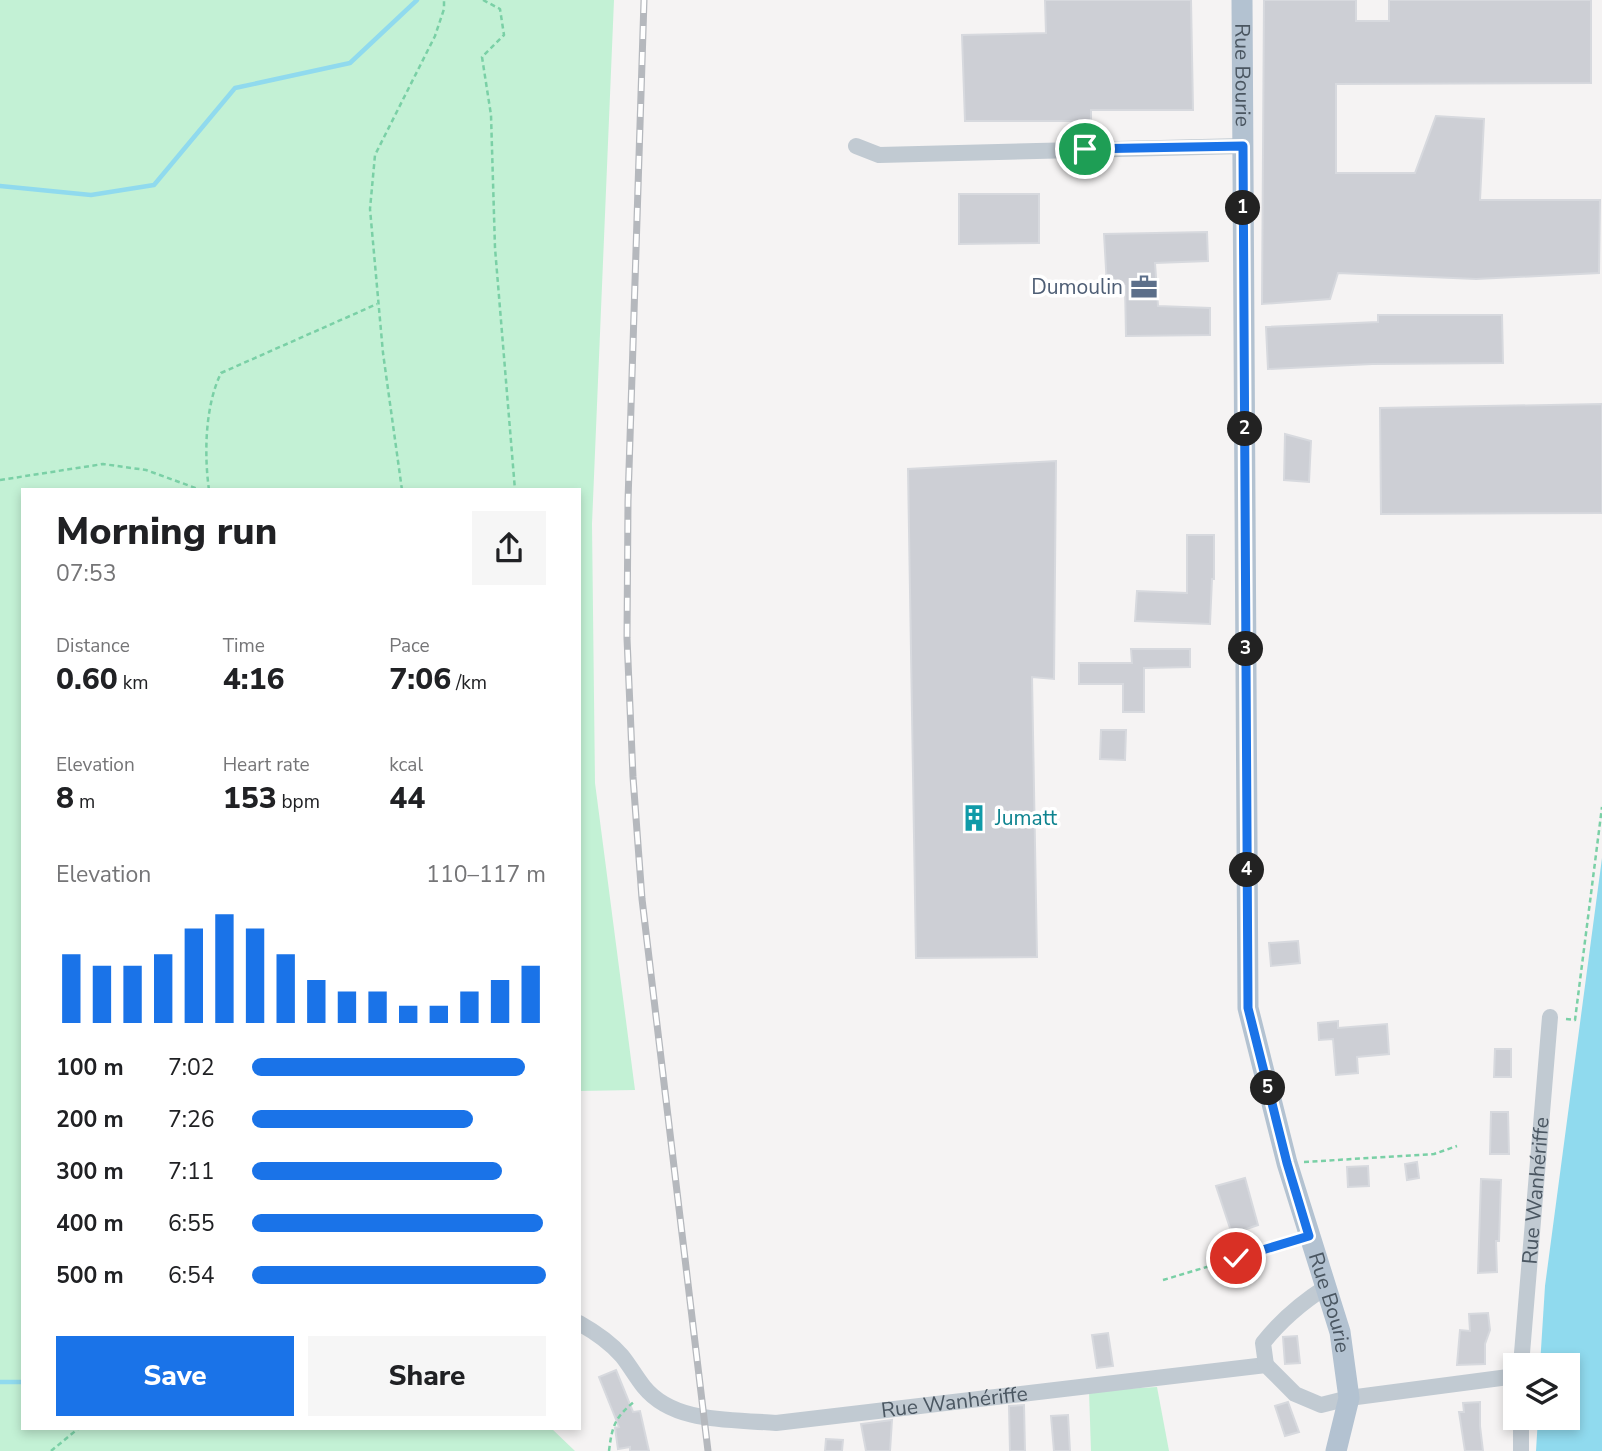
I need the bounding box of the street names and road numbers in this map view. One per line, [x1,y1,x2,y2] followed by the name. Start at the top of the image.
[1228,23,1257,127] street label: Rue Bourie
[1515,1116,1556,1265] street label: Rue Wanhériffe
[1302,1249,1357,1355] street label: Rue Bourie
[879,1379,1029,1424] street label: Rue Wanhériffe

